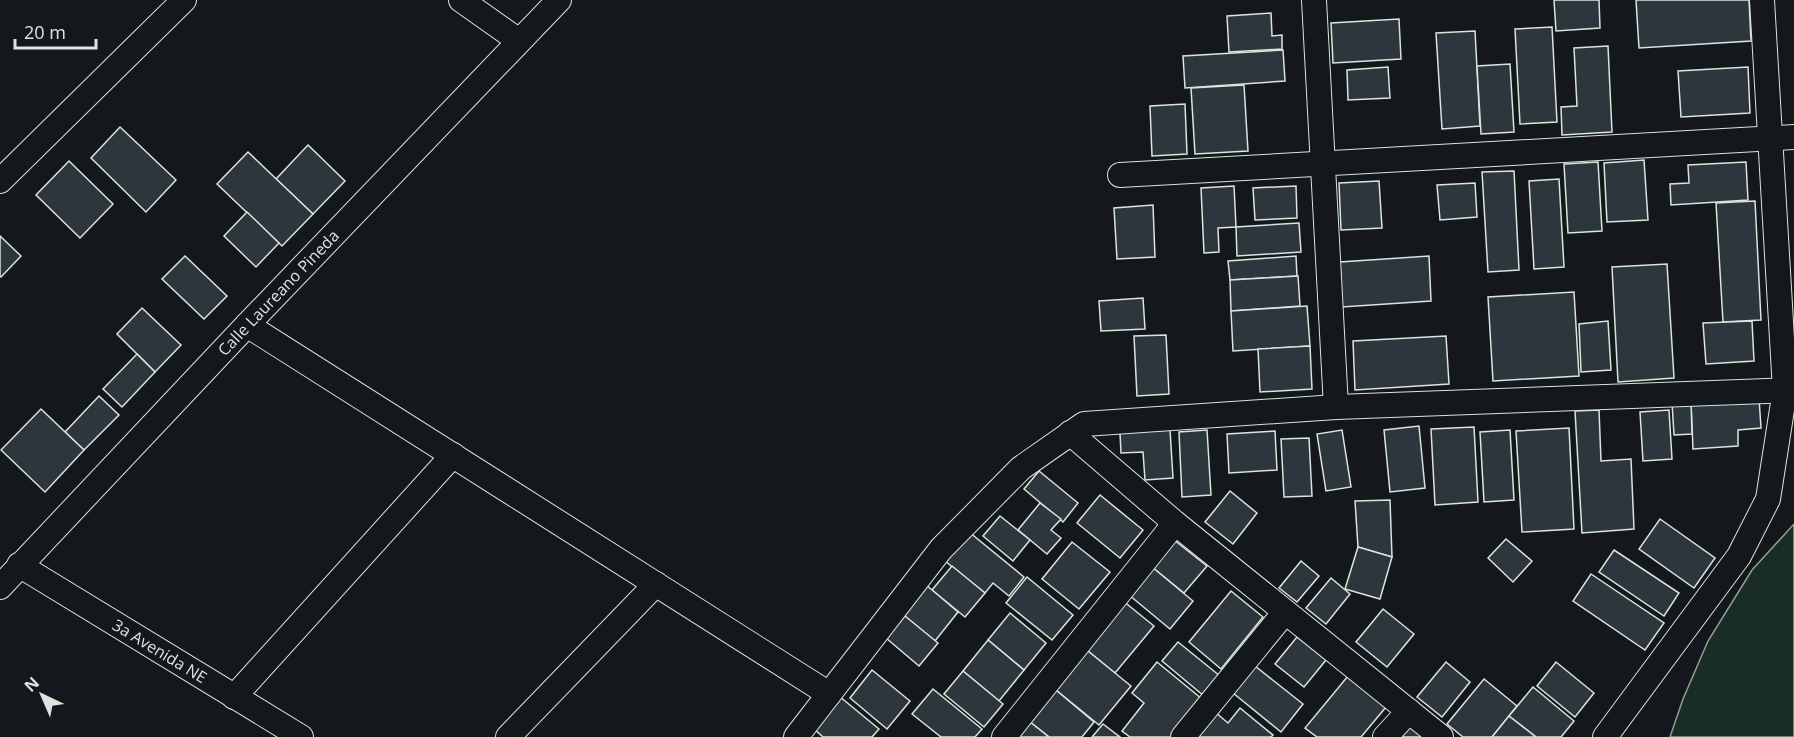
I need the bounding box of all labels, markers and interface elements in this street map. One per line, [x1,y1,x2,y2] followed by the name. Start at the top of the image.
[15,12,96,50] scale bar
[24,20,66,44] text: 20 m
[213,225,344,360] street label: Calle Laureano Pineda
[108,614,211,688] street label: 3a Avenida NE
[12,665,72,725] north arrow
[19,672,44,697] text: N

